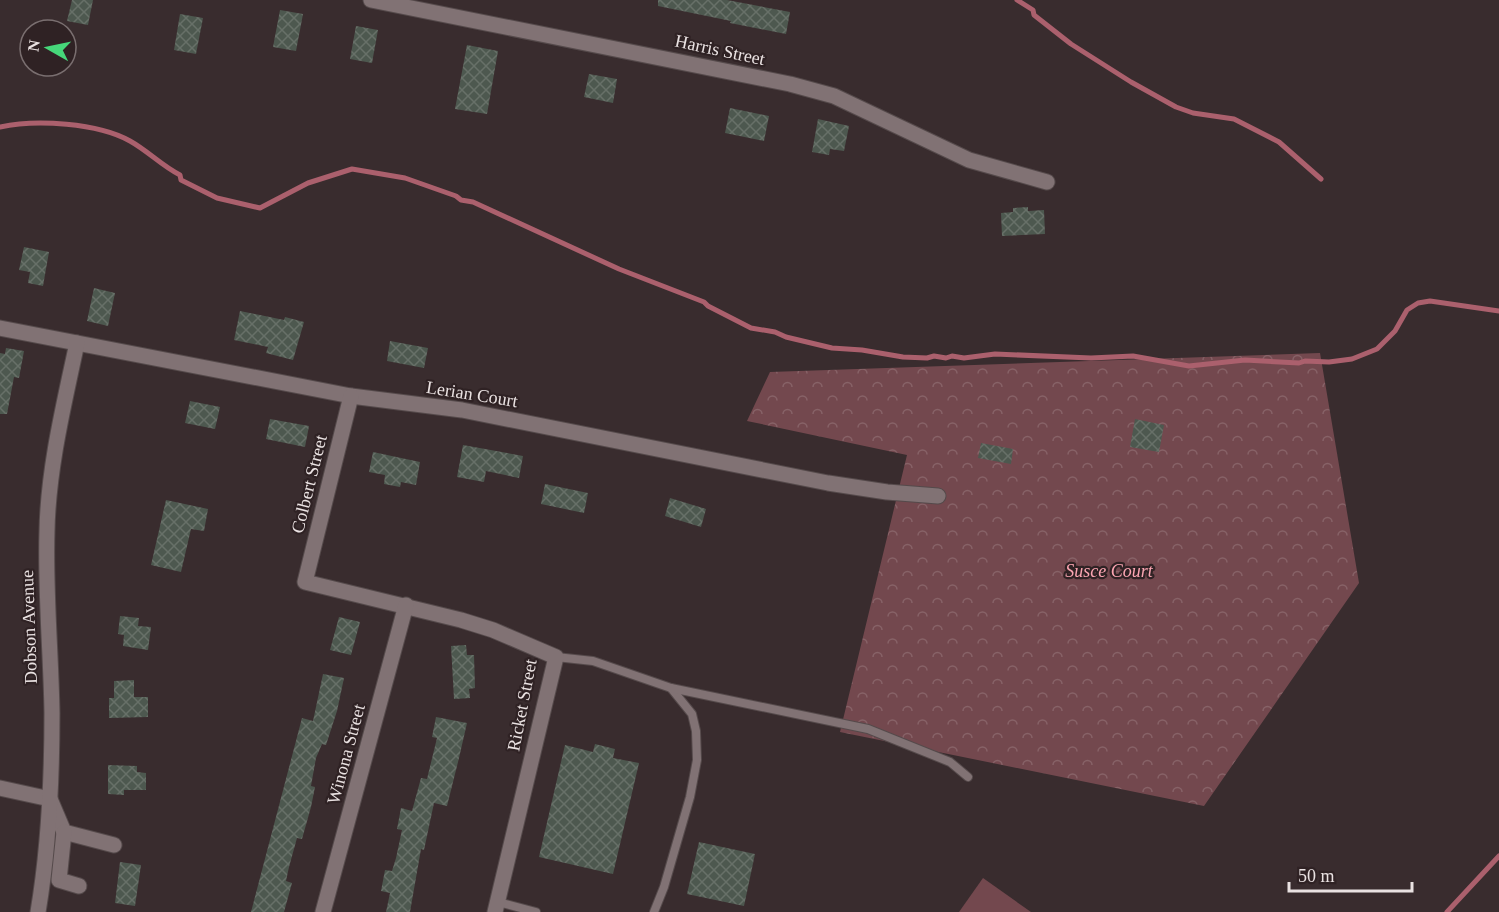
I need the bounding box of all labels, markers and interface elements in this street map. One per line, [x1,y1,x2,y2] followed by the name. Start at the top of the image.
[18,18,78,78] north arrow
[673,31,767,69] street label: Harris Street
[24,38,43,53] text: N
[425,377,519,411] street label: Lerian Court
[287,433,331,535] street label: Colbert Street
[1065,561,1154,581] park label: Susce Court
[17,570,41,684] street label: Dobson Avenue
[503,657,541,753] street label: Ricket Street
[323,702,369,806] street label: Winona Street
[1289,855,1412,893] scale bar
[1298,866,1335,886] text: 50 m

